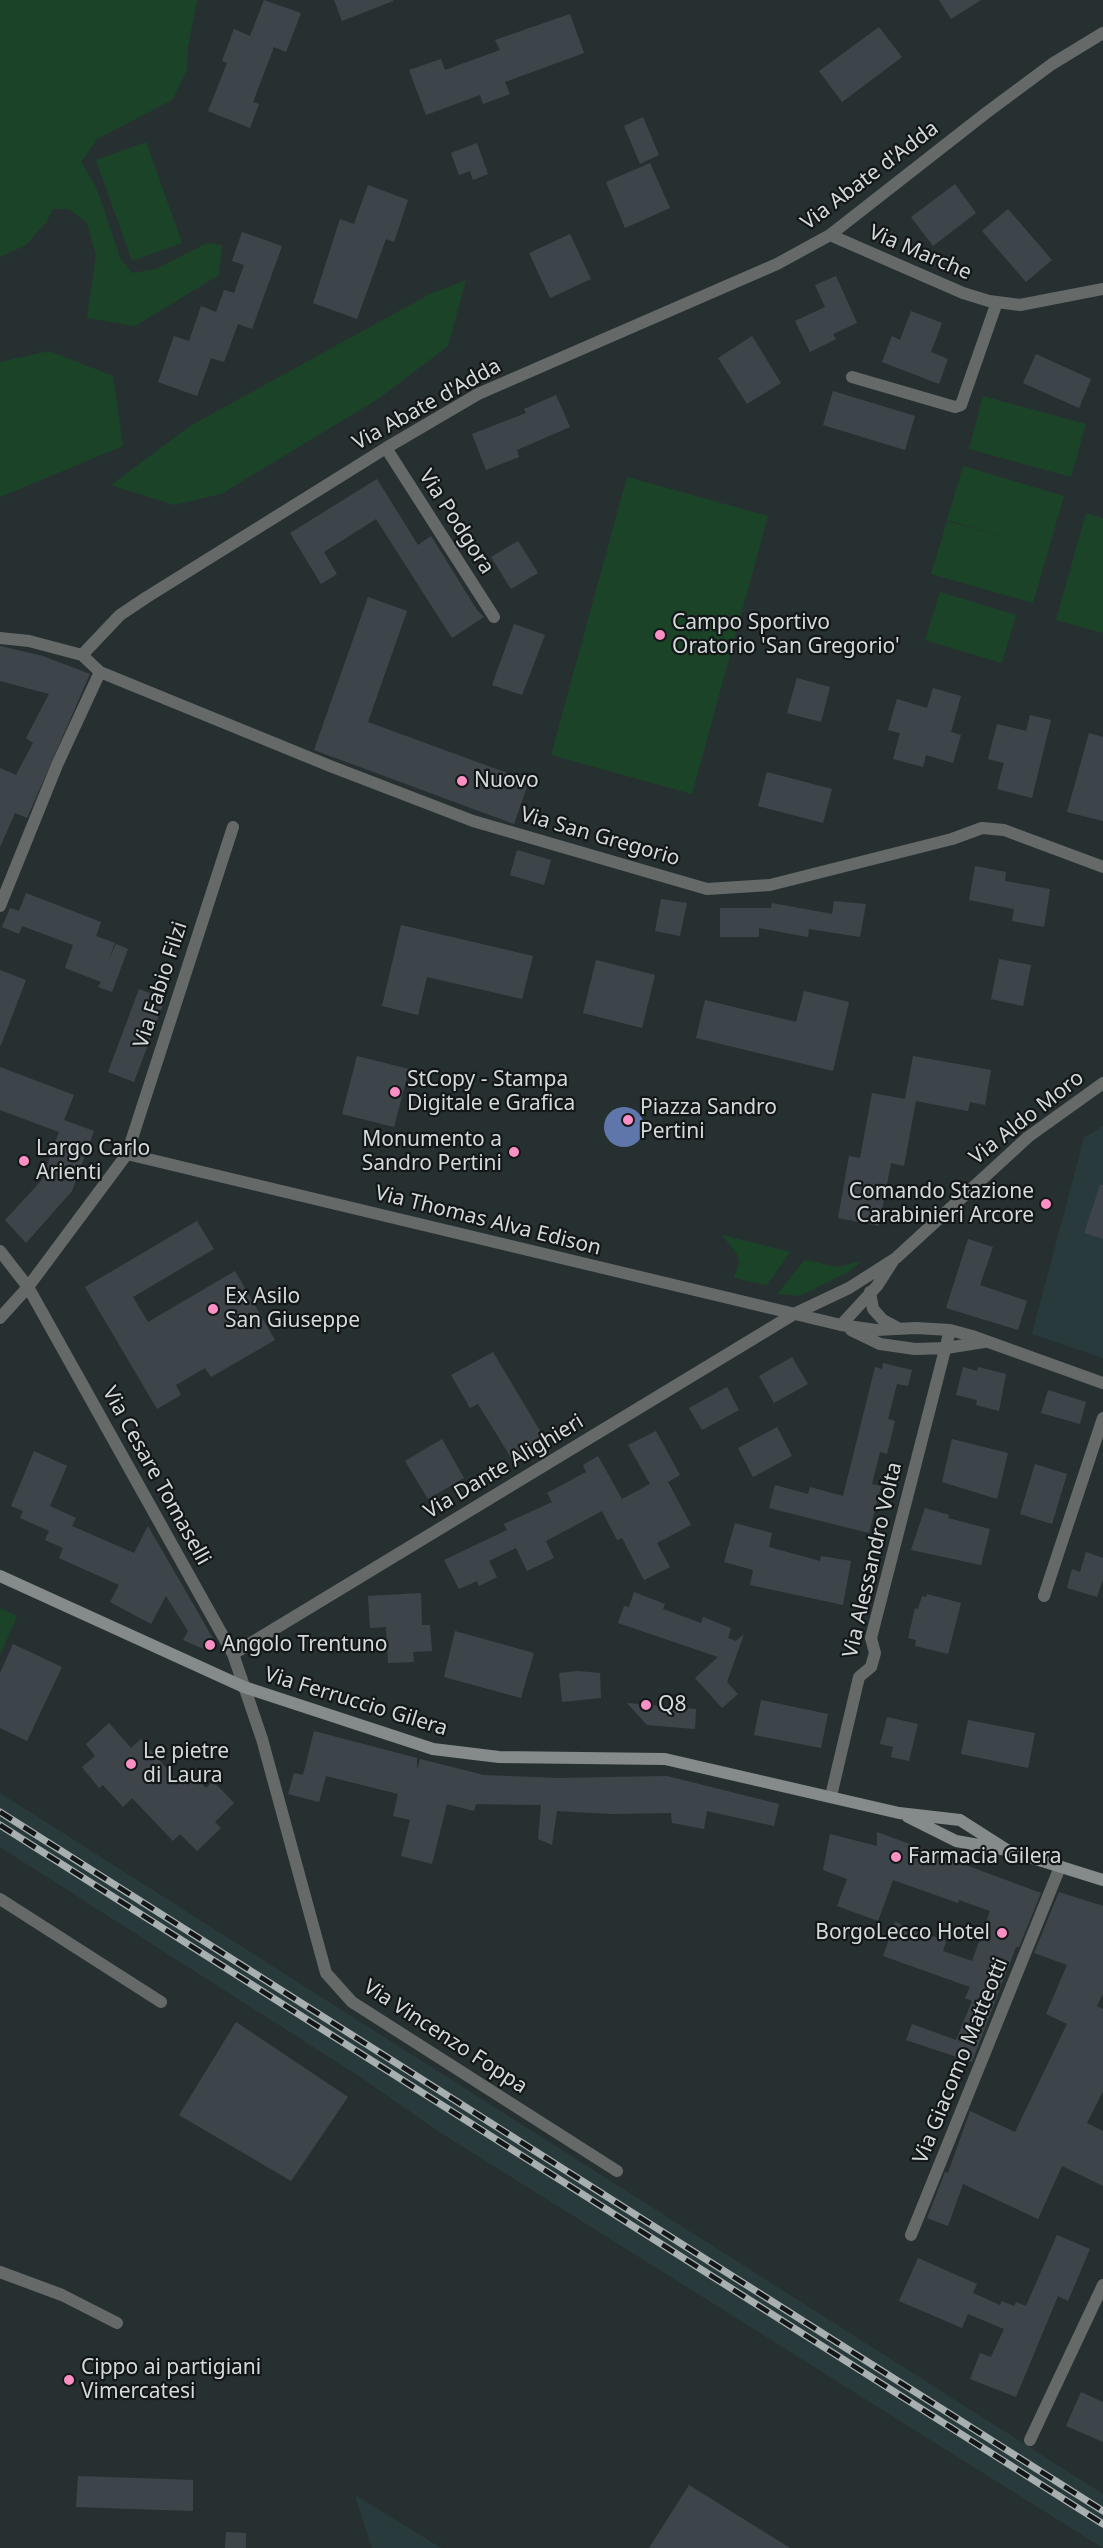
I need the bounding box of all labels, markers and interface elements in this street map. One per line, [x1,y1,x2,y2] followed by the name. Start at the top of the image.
[796,116,944,236] street label: Via Abate d'Adda
[865,220,975,286] street label: Via Marche
[349,354,505,456] street label: Via Abate d'Adda
[413,465,499,579] street label: Via Podgora
[672,610,900,660] place label: Campo Sportivo Oratorio 'San Gregorio'
[653,628,667,642] marker: Campo Sportivo Oratorio 'San Gregorio'
[474,768,539,794] place label: Nuovo
[455,774,469,788] marker: Nuovo
[517,802,683,872] street label: Via San Gregorio
[129,919,193,1051] street label: Via Fabio Filzi
[965,1066,1089,1170] street label: Via Aldo Moro
[407,1067,575,1117] place label: StCopy - Stampa Digitale e Grafica
[388,1085,402,1099] marker: StCopy - Stampa Digitale e Grafica
[640,1095,777,1145] place label: Piazza Sandro Pertini
[621,1113,635,1127] marker: Piazza Sandro Pertini
[362,1127,502,1177] place label: Monumento a Sandro Pertini
[36,1136,150,1186] place label: Largo Carlo Arienti
[507,1145,521,1159] marker: Monumento a Sandro Pertini
[17,1154,31,1168] marker: Largo Carlo Arienti
[849,1179,1034,1229] place label: Comando Stazione Carabinieri Arcore
[372,1181,604,1261] street label: Via Thomas Alva Edison
[1039,1197,1053,1211] marker: Comando Stazione Carabinieri Arcore
[225,1284,360,1334] place label: Ex Asilo San Giuseppe
[206,1302,220,1316] marker: Ex Asilo San Giuseppe
[96,1382,216,1570] street label: Via Cesare Tomaselli
[420,1409,588,1525] street label: Via Dante Alighieri
[838,1460,908,1660] street label: Via Alessandro Volta
[222,1632,388,1658] place label: Angolo Trentuno
[203,1638,217,1652] marker: Angolo Trentuno
[261,1662,451,1742] street label: Via Ferruccio Gilera
[658,1692,686,1718] place label: Q8
[639,1698,653,1712] marker: Q8
[143,1739,229,1789] place label: Le pietre di Laura
[124,1757,138,1771] marker: Le pietre di Laura
[908,1844,1062,1870] place label: Farmacia Gilera
[889,1850,903,1864] marker: Farmacia Gilera
[815,1920,990,1946] place label: BorgoLecco Hotel
[995,1926,1009,1940] marker: BorgoLecco Hotel
[908,1955,1014,2167] street label: Via Giacomo Matteotti
[358,1975,532,2099] street label: Via Vincenzo Foppa
[81,2355,261,2405] place label: Cippo ai partigiani Vimercatesi
[62,2373,76,2387] marker: Cippo ai partigiani Vimercatesi

